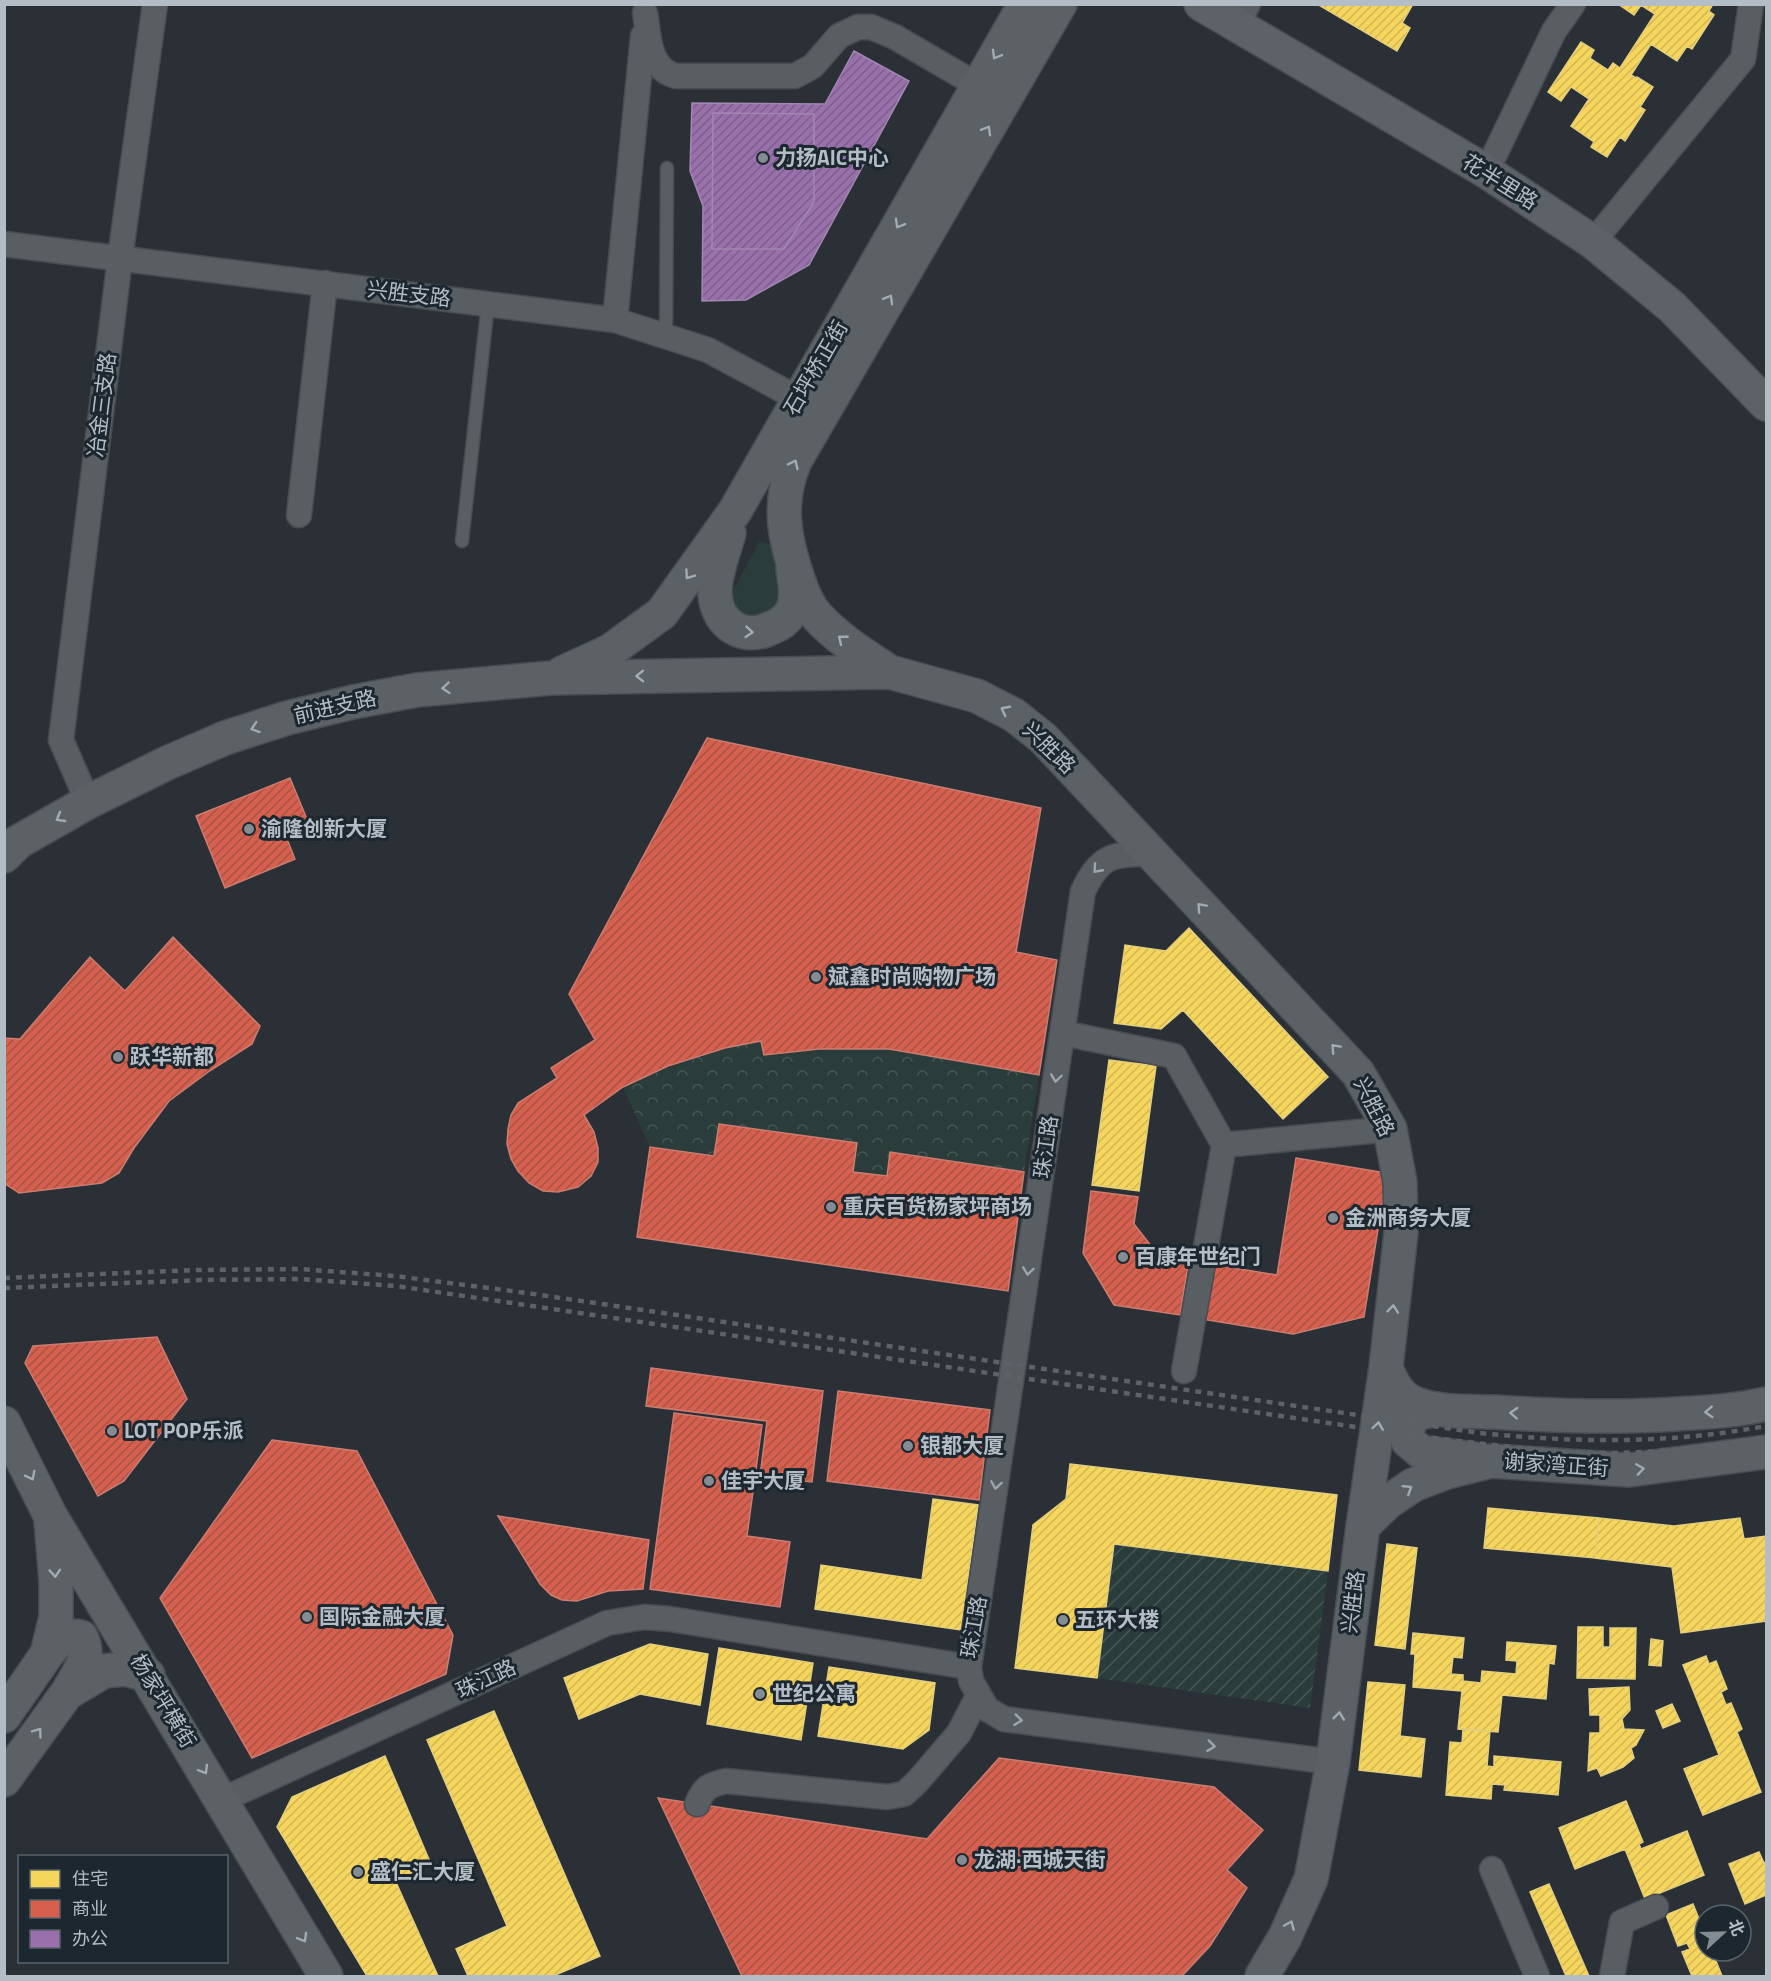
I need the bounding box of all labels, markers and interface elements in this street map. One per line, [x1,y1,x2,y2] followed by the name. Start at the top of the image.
[992,49,1003,59] one-way arrow
[979,126,991,136] one-way arrow
[775,141,889,173] place label: 力扬AIC中心
[1456,145,1545,217] street label: 花半里路
[756,151,770,165] marker: 力扬AIC中心
[895,218,906,229] one-way arrow
[365,272,453,314] street label: 兴胜支路
[882,294,893,305] one-way arrow
[775,314,855,421] street label: 石坪桥正街
[79,351,123,459] street label: 冶金三支路
[787,459,798,470] one-way arrow
[685,569,696,580] one-way arrow
[744,625,753,638] one-way arrow
[838,636,849,647] one-way arrow
[636,670,645,683] one-way arrow
[290,681,379,731] street label: 前进支路
[441,681,450,694] one-way arrow
[1000,706,1011,717] one-way arrow
[1016,714,1083,781] street label: 兴胜路
[250,721,261,733] one-way arrow
[56,811,66,822] one-way arrow
[261,812,387,844] place label: 渝隆创新大厦
[242,822,256,836] marker: 渝隆创新大厦
[1093,862,1104,872] one-way arrow
[1198,903,1209,914] one-way arrow
[828,960,996,992] place label: 斌鑫时尚购物广场
[809,970,823,984] marker: 斌鑫时尚购物广场
[130,1040,214,1072] place label: 跃华新都
[1332,1045,1343,1056] one-way arrow
[111,1050,125,1064] marker: 跃华新都
[1346,1071,1403,1142] street label: 兴胜路
[1050,1074,1062,1083] one-way arrow
[1025,1113,1065,1180] street label: 珠江路
[843,1190,1032,1222] place label: 重庆百货杨家坪商场
[824,1200,838,1214] marker: 重庆百货杨家坪商场
[1345,1201,1471,1233] place label: 金洲商务大厦
[1326,1211,1340,1225] marker: 金洲商务大厦
[1135,1240,1261,1272] place label: 百康年世纪门
[1116,1250,1130,1264] marker: 百康年世纪门
[1022,1266,1034,1276] one-way arrow
[1386,1304,1399,1313] one-way arrow
[1704,1406,1713,1419] one-way arrow
[1509,1407,1518,1420] one-way arrow
[124,1414,243,1446] place label: LOT POP乐派
[1371,1422,1383,1431] one-way arrow
[105,1424,119,1438] marker: LOT POP乐派
[920,1429,1004,1461] place label: 银都大厦
[901,1439,915,1453] marker: 银都大厦
[1503,1444,1610,1484] street label: 谢家湾正街
[1635,1463,1644,1476] one-way arrow
[721,1464,805,1496] place label: 佳宇大厦
[23,1469,35,1480] one-way arrow
[702,1474,716,1488] marker: 佳宇大厦
[991,1480,1003,1489] one-way arrow
[1402,1485,1412,1497] one-way arrow
[48,1568,61,1577] one-way arrow
[1332,1569,1372,1635] street label: 兴胜路
[952,1593,994,1661] street label: 珠江路
[319,1600,445,1632] place label: 国际金融大厦
[1075,1603,1159,1635] place label: 五环大楼
[300,1610,314,1624] marker: 国际金融大厦
[1056,1613,1070,1627] marker: 五环大楼
[123,1647,205,1754] street label: 杨家坪横街
[450,1650,521,1706] street label: 珠江路
[772,1677,856,1709] place label: 世纪公寓
[753,1687,767,1701] marker: 世纪公寓
[1332,1712,1345,1721] one-way arrow
[1013,1714,1023,1726] one-way arrow
[31,1728,42,1739] one-way arrow
[1207,1739,1216,1751] one-way arrow
[197,1764,209,1774] one-way arrow
[974,1843,1105,1875] place label: 龙湖·西城天街
[955,1853,969,1867] marker: 龙湖·西城天街
[18,1855,228,1963] legend
[370,1855,475,1887] place label: 盛仁汇大厦
[72,1865,108,1892] text: 住宅
[351,1865,365,1879] marker: 盛仁汇大厦
[72,1895,108,1922] text: 商业
[1693,1903,1753,1963] north arrow
[1723,1915,1751,1939] text: 北
[1283,1921,1295,1932] one-way arrow
[72,1925,108,1952] text: 办公
[296,1932,308,1942] one-way arrow

